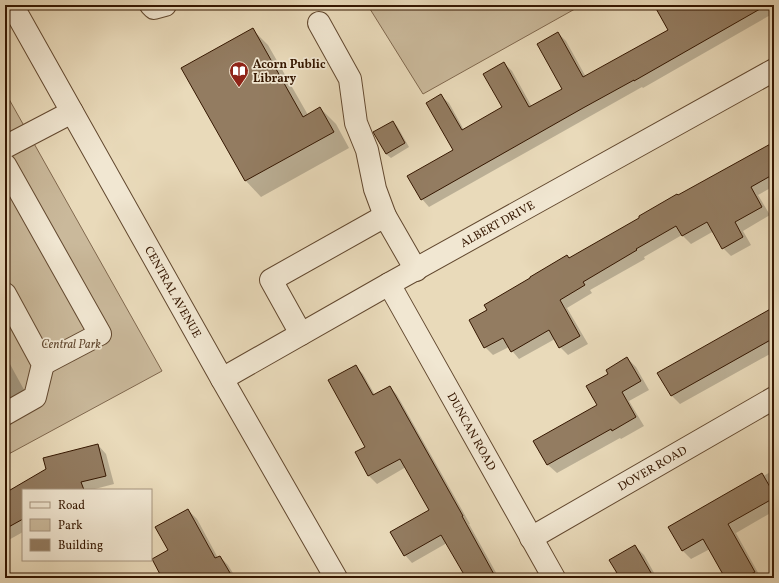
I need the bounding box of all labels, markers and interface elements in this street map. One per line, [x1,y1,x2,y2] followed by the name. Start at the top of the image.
[253,57,326,87] place label: Acorn Public Library
[228,60,250,88] library icon: Acorn Public Library
[458,198,538,252] street label: ALBERT DRIVE
[140,244,204,341] street label: CENTRAL AVENUE
[41,337,101,353] park label: Central Park
[443,390,499,474] street label: DUNCAN ROAD
[615,443,691,495] street label: DOVER ROAD
[22,489,152,561] legend
[58,498,85,514] text: Road
[58,518,83,534] text: Park
[58,538,103,554] text: Building

